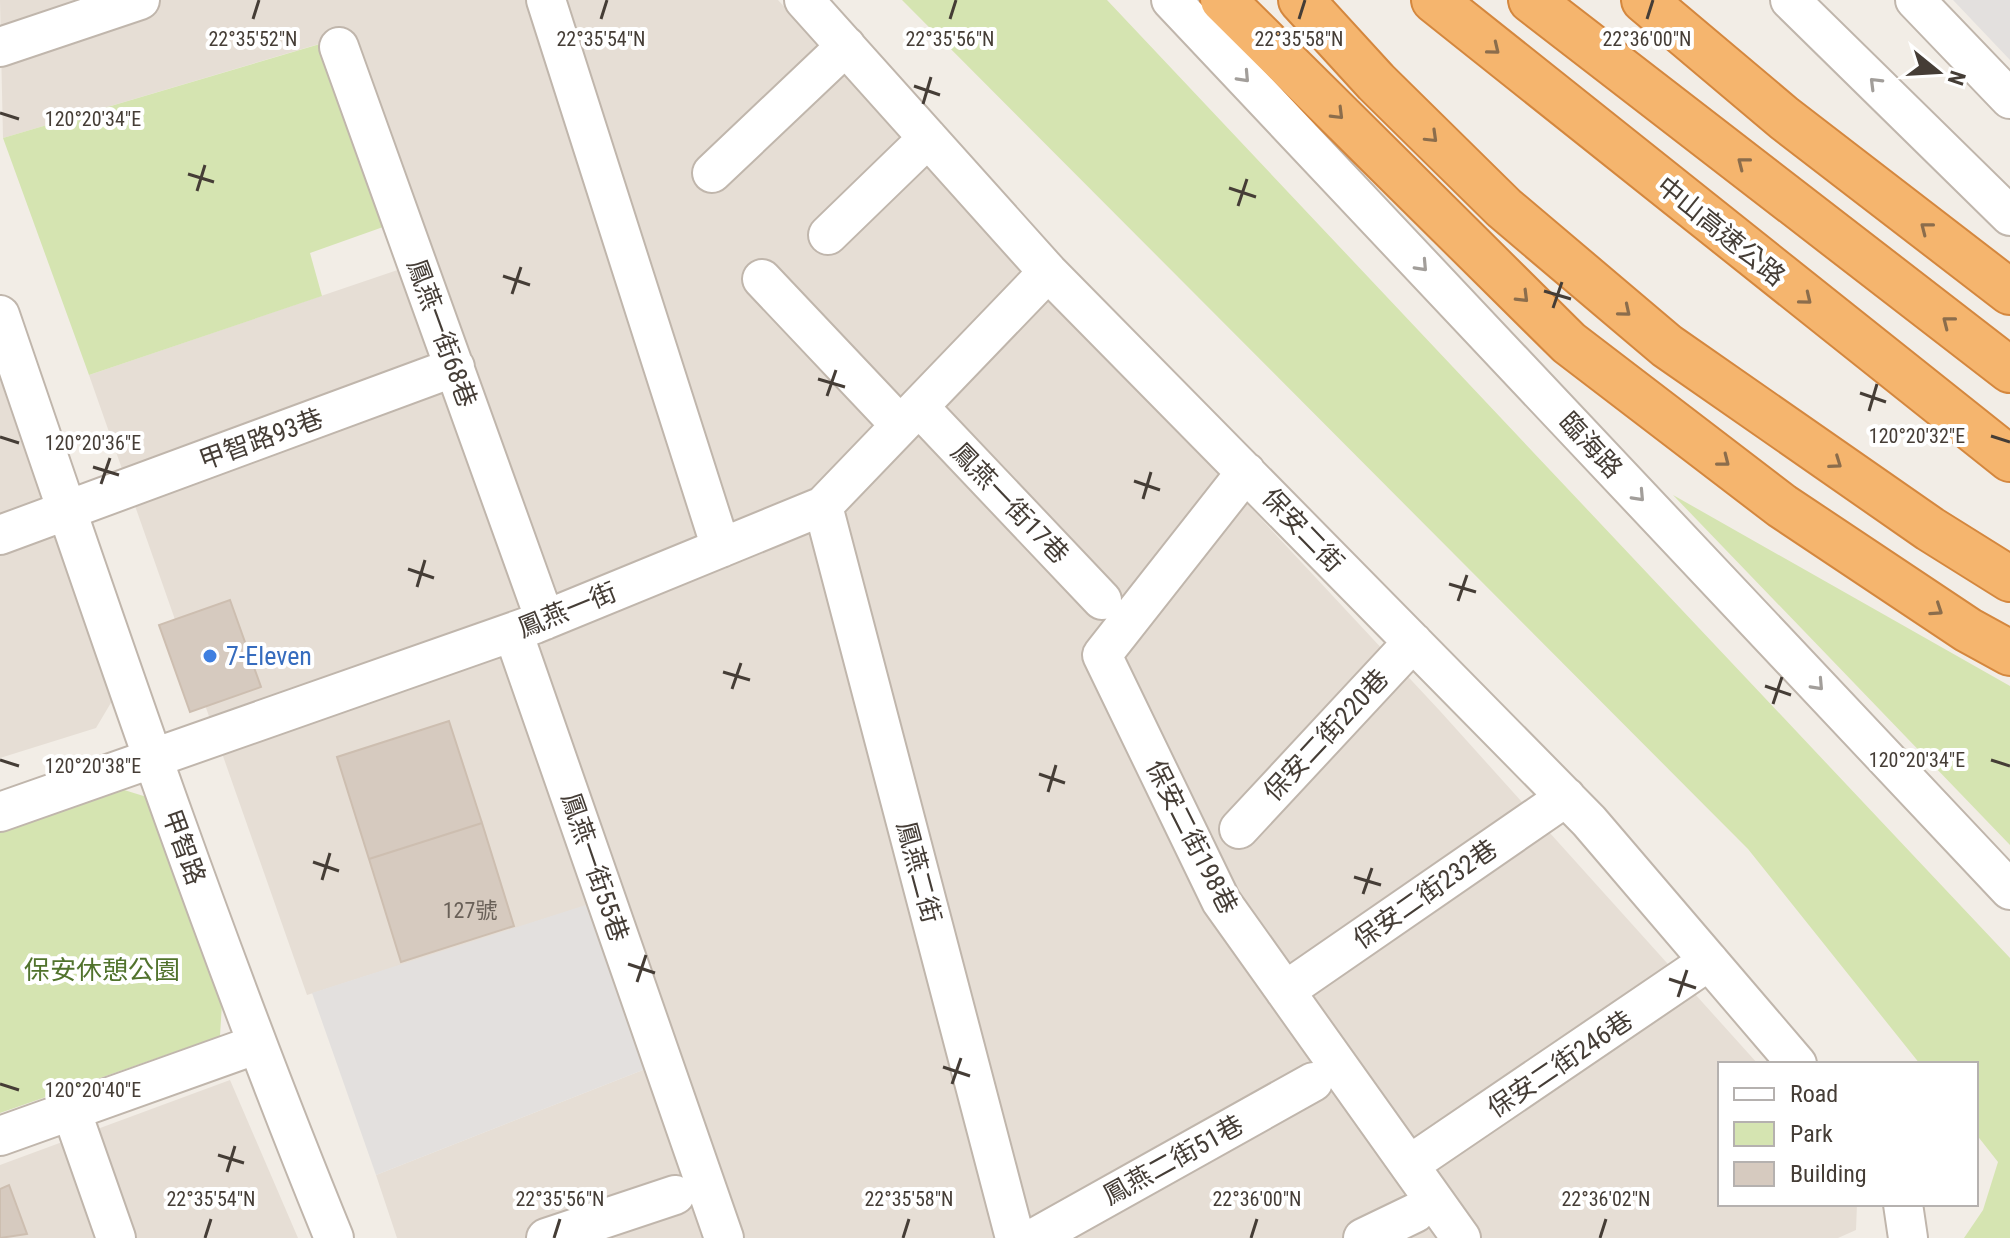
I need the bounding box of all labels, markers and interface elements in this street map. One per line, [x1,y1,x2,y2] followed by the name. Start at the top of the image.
[208,27,298,51] text: 22°35'52"N
[556,27,646,51] text: 22°35'54"N
[905,27,995,51] text: 22°35'56"N
[1254,27,1344,51] text: 22°35'58"N
[1602,27,1692,51] text: 22°36'00"N
[1898,32,1978,112] north arrow
[1485,39,1499,54] one-way arrow
[1234,68,1249,82] one-way arrow
[1943,68,1971,88] text: N
[1870,78,1884,92] one-way arrow
[1329,105,1343,119] one-way arrow
[45,107,141,131] text: 120°20'34"E
[1423,128,1437,142] one-way arrow
[1737,158,1752,173] one-way arrow
[1651,170,1791,292] street label: 中山高速公路
[1920,223,1935,237] one-way arrow
[401,255,483,411] street label: 鳳燕一街68巷
[1413,257,1427,271] one-way arrow
[1514,288,1528,302] one-way arrow
[1797,289,1811,304] one-way arrow
[1616,301,1631,316] one-way arrow
[1942,317,1957,331] one-way arrow
[195,403,327,475] street label: 甲智路93巷
[1553,406,1629,484] street label: 臨海路
[1869,424,1965,448] text: 120°20'32"E
[45,431,141,455] text: 120°20'36"E
[945,437,1075,569] street label: 鳳燕一街17巷
[1715,452,1730,466] one-way arrow
[1827,453,1841,468] one-way arrow
[1256,482,1350,578] street label: 保安二街
[1630,487,1645,501] one-way arrow
[513,577,621,643] street label: 鳳燕一街
[1928,600,1943,615] one-way arrow
[226,641,312,671] place label: 7-Eleven
[201,647,219,665] marker: 7-Eleven
[1258,663,1394,807] street label: 保安二街220巷
[1809,675,1823,690] one-way arrow
[1869,748,1965,772] text: 120°20'34"E
[45,754,141,778] text: 120°20'38"E
[1140,755,1244,919] street label: 保安二街198巷
[555,789,635,945] street label: 鳳燕一街55巷
[157,805,211,889] street label: 甲智路
[891,818,947,926] street label: 鳳燕二街
[1347,833,1503,955] street label: 保安二街232巷
[443,898,497,923] house number: 127號
[24,955,180,985] park label: 保安休憩公園
[1482,1004,1638,1124] street label: 保安二街246巷
[1718,1062,1978,1206] legend
[45,1078,141,1102] text: 120°20'40"E
[1790,1080,1838,1108] text: Road
[1098,1109,1248,1211] street label: 鳳燕二街51巷
[1790,1120,1833,1148] text: Park
[1790,1160,1867,1188] text: Building
[166,1187,256,1211] text: 22°35'54"N
[515,1187,605,1211] text: 22°35'56"N
[864,1187,954,1211] text: 22°35'58"N
[1212,1187,1302,1211] text: 22°36'00"N
[1561,1187,1651,1211] text: 22°36'02"N

